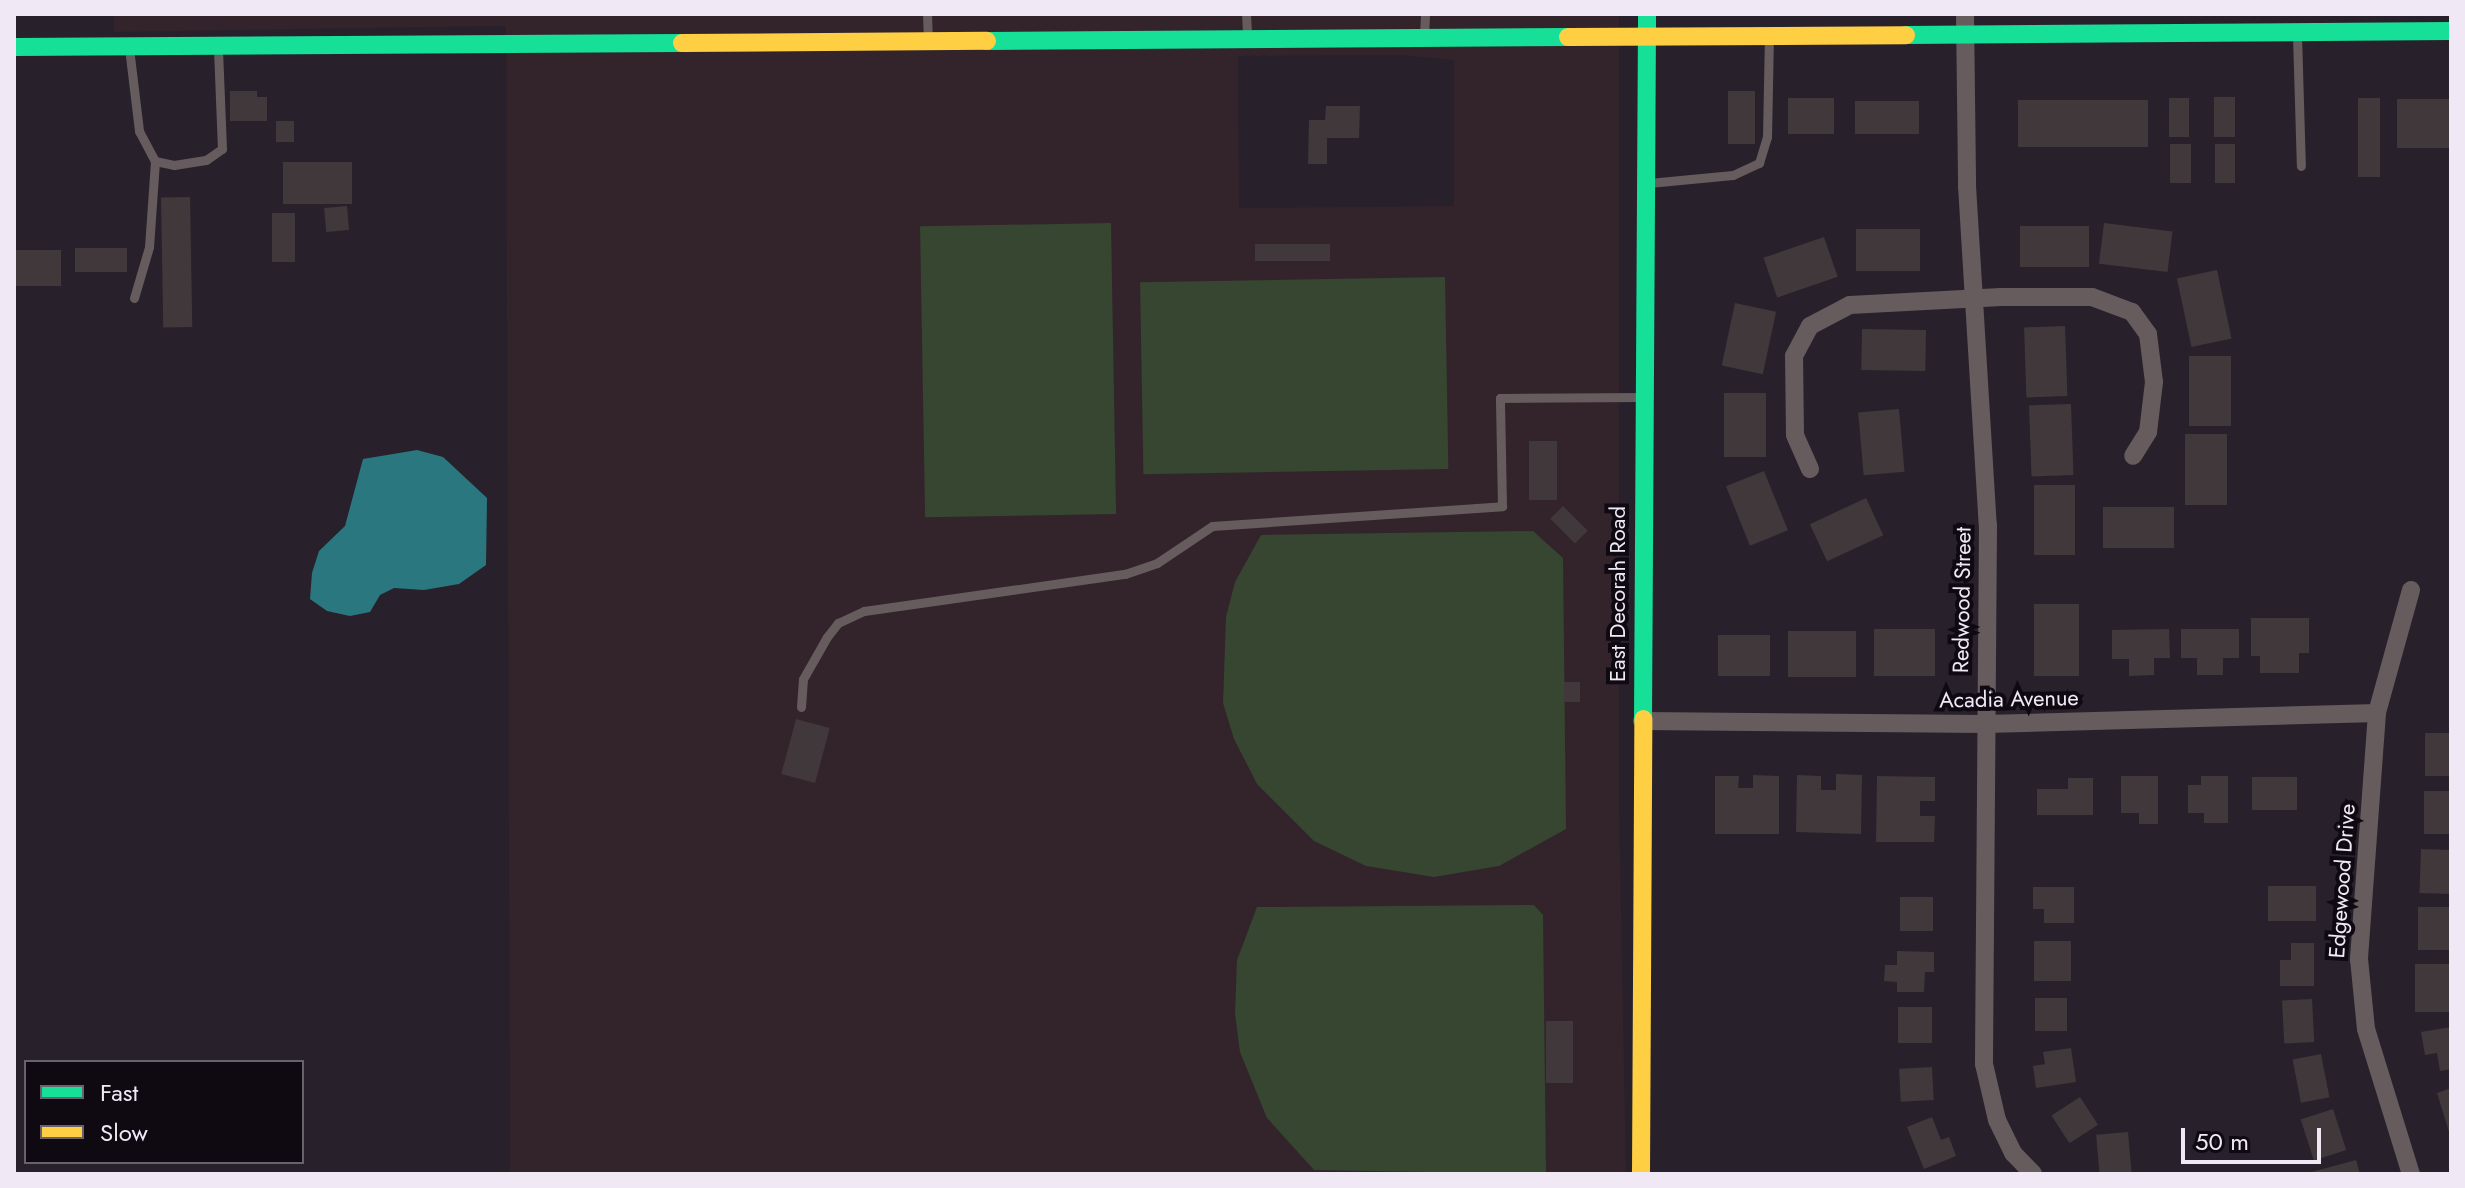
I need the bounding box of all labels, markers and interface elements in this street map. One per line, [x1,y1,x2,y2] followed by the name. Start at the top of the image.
[1605,506,1631,682] street label: East Decorah Road
[1948,527,1976,673] street label: Redwood Street
[1939,685,2079,713] street label: Acadia Avenue
[2323,803,2361,959] street label: Edgewood Drive
[24,1060,304,1164] legend
[100,1075,138,1110] text: Fast
[2185,1112,2325,1162] scale bar
[100,1115,148,1150] text: Slow
[2195,1124,2249,1159] text: 50 m

